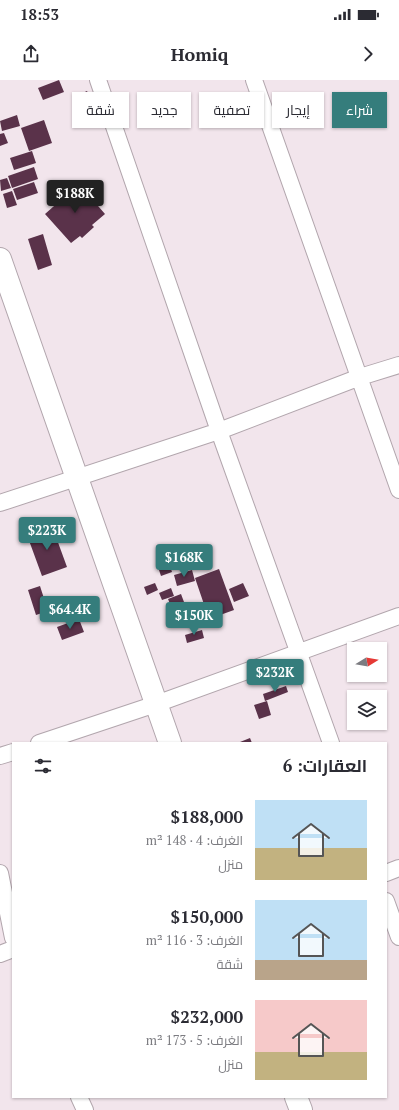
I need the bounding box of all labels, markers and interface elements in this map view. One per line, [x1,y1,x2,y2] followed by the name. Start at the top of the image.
[20,4,59,24] text: 18:53
[171,42,228,66] text: Homiq
[20,43,42,65] icon: share
[357,43,379,65] icon: forward
[72,92,129,128] chip: شقة
[137,92,191,128] chip: جديد
[199,92,264,128] chip: تصفية
[272,92,324,128] chip: إيجار
[332,92,387,128] chip: شراء
[47,180,103,214] pin: $188K
[56,184,94,202] text: $188K
[19,517,75,551] pin: $223K
[28,521,66,539] text: $223K
[156,544,212,578] pin: $168K
[165,548,203,566] text: $168K
[37,596,103,630] pin: $64.4K
[49,600,91,618] text: $64.4K
[166,602,222,636] pin: $150K
[175,606,213,624] text: $150K
[347,642,387,682] north arrow
[347,642,387,730] map controls
[247,659,303,693] pin: $232K
[256,663,294,681] text: $232K
[347,690,387,730] button: layers
[283,754,367,777] text: العقارات: 6
[32,755,54,777] icon: filters
[171,805,243,828] text: $188,000
[287,816,335,864] icon: home
[146,831,243,849] text: الغرف: 4 · 148 m²
[218,855,243,873] text: منزل
[171,905,243,928] text: $150,000
[287,916,335,964] icon: home
[146,931,243,949] text: الغرف: 3 · 116 m²
[216,955,243,973] text: شقة
[171,1005,243,1028] text: $232,000
[287,1016,335,1064] icon: home
[146,1031,243,1049] text: الغرف: 5 · 173 m²
[218,1055,243,1073] text: منزل

